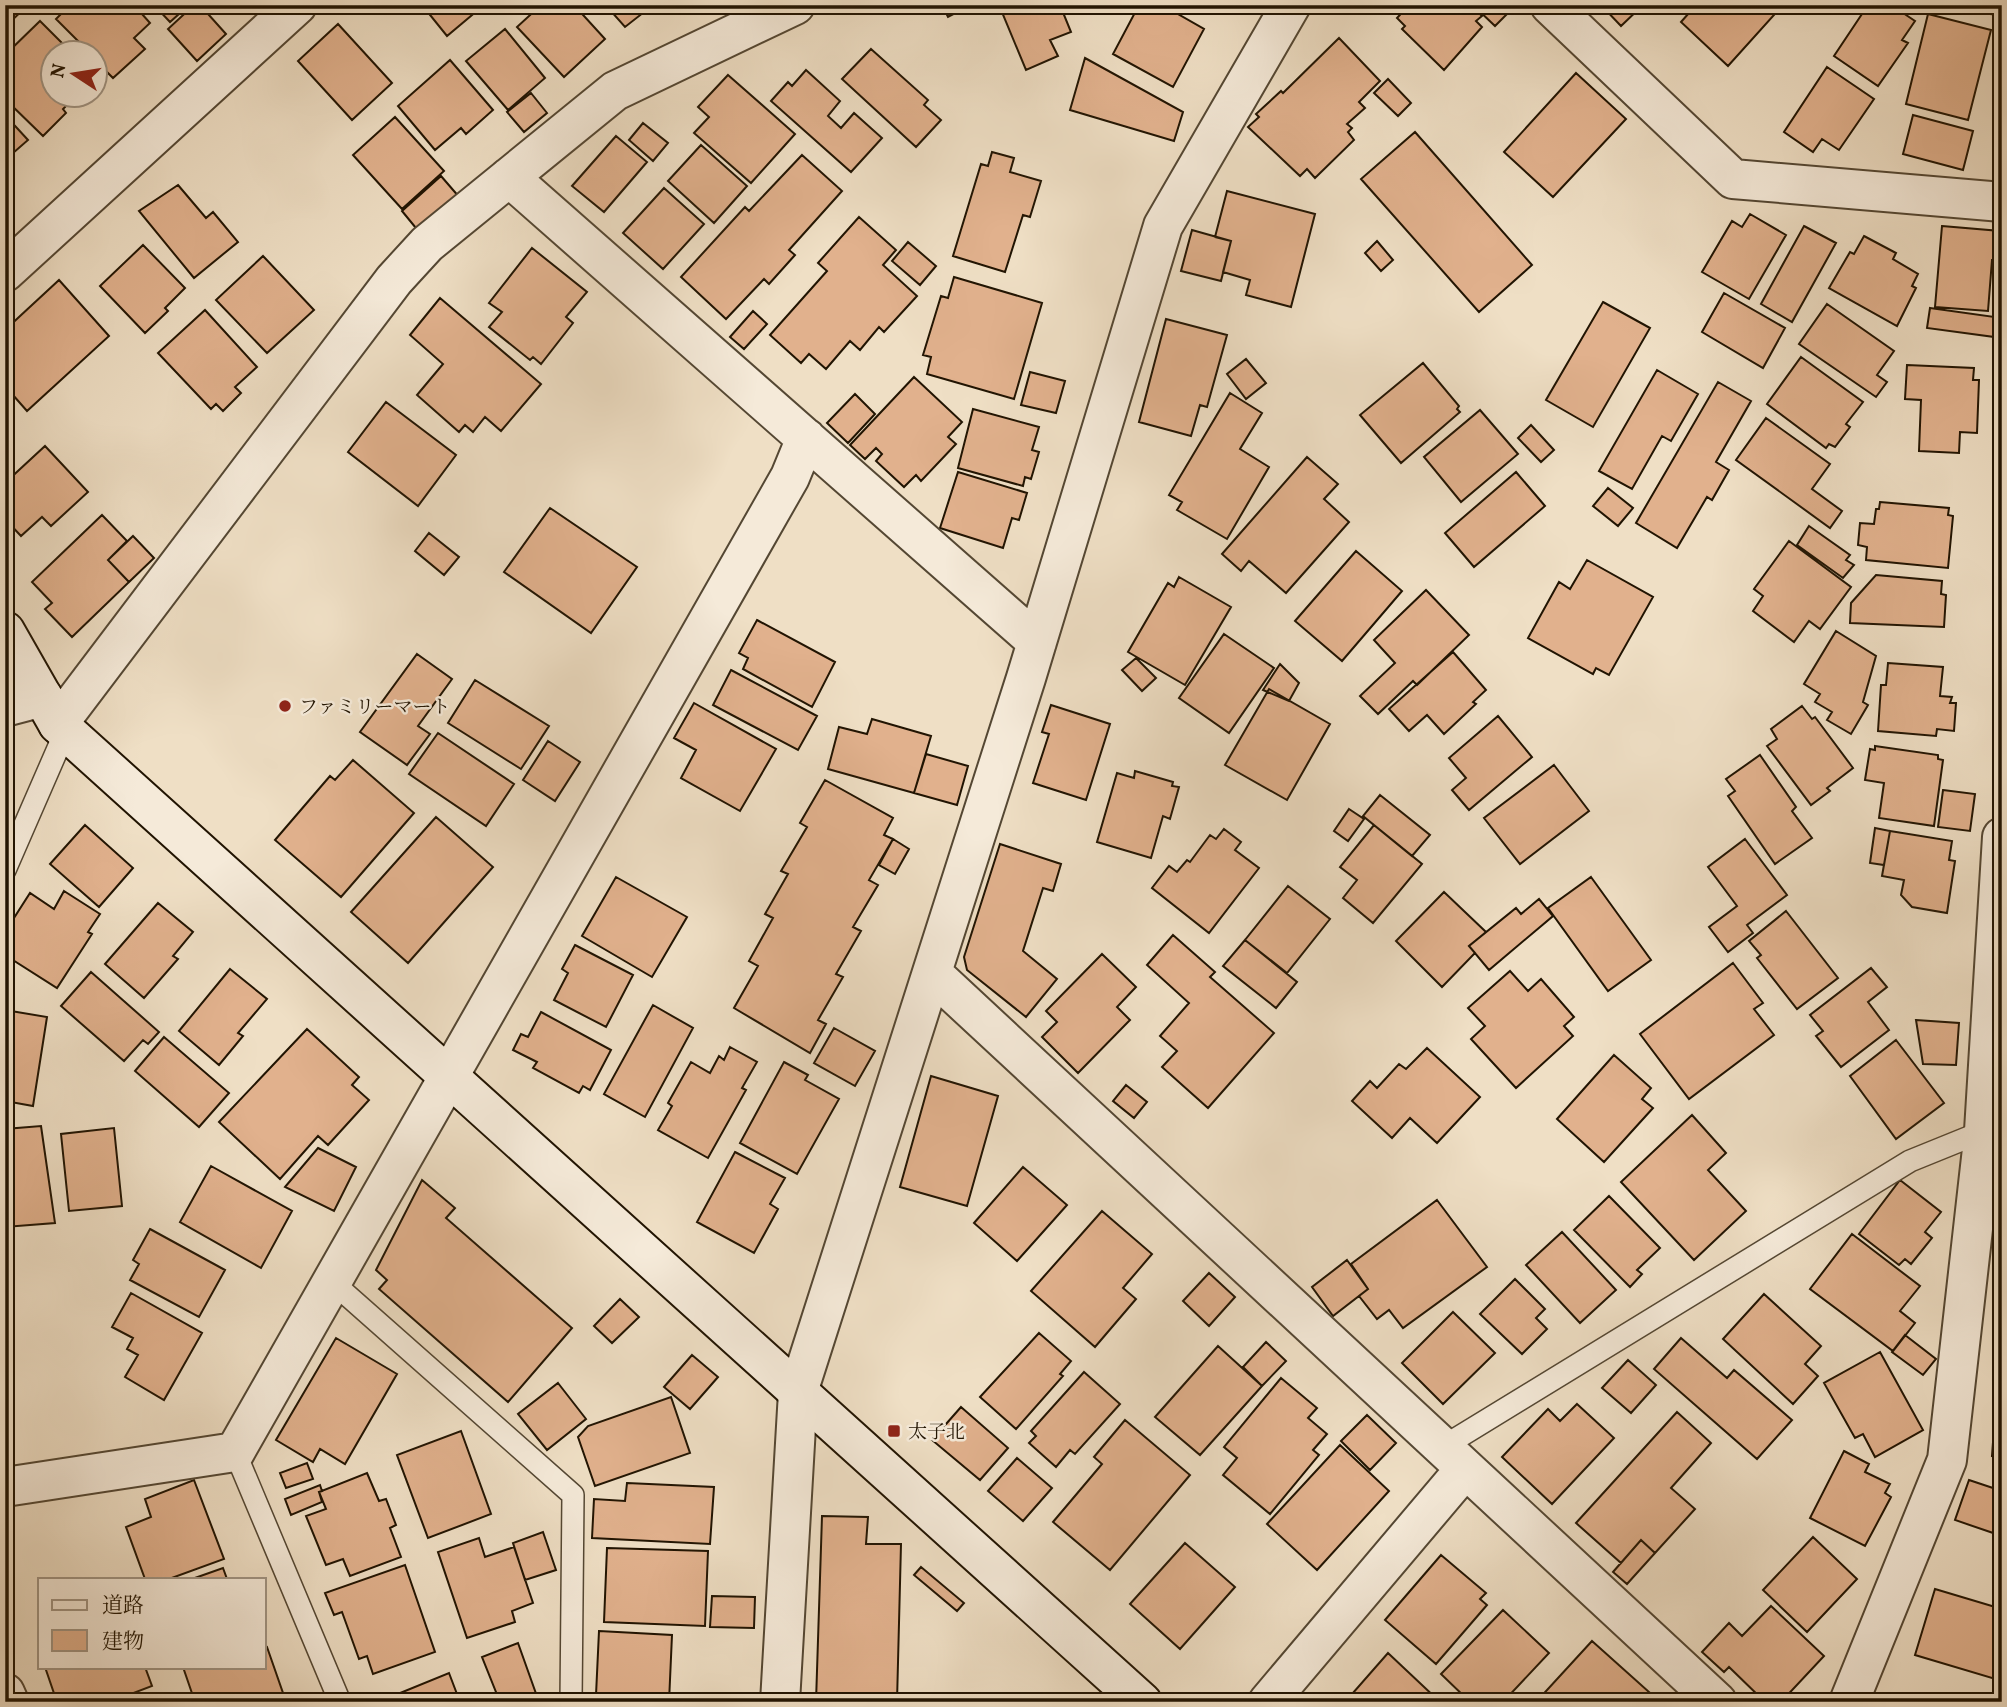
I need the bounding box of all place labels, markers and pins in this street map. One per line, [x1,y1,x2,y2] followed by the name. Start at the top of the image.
[299,695,451,721] place label: ファミリーマート
[277,698,293,714] marker: ファミリーマート
[908,1420,965,1446] place label: 太子北
[886,1423,902,1439] marker: 太子北

